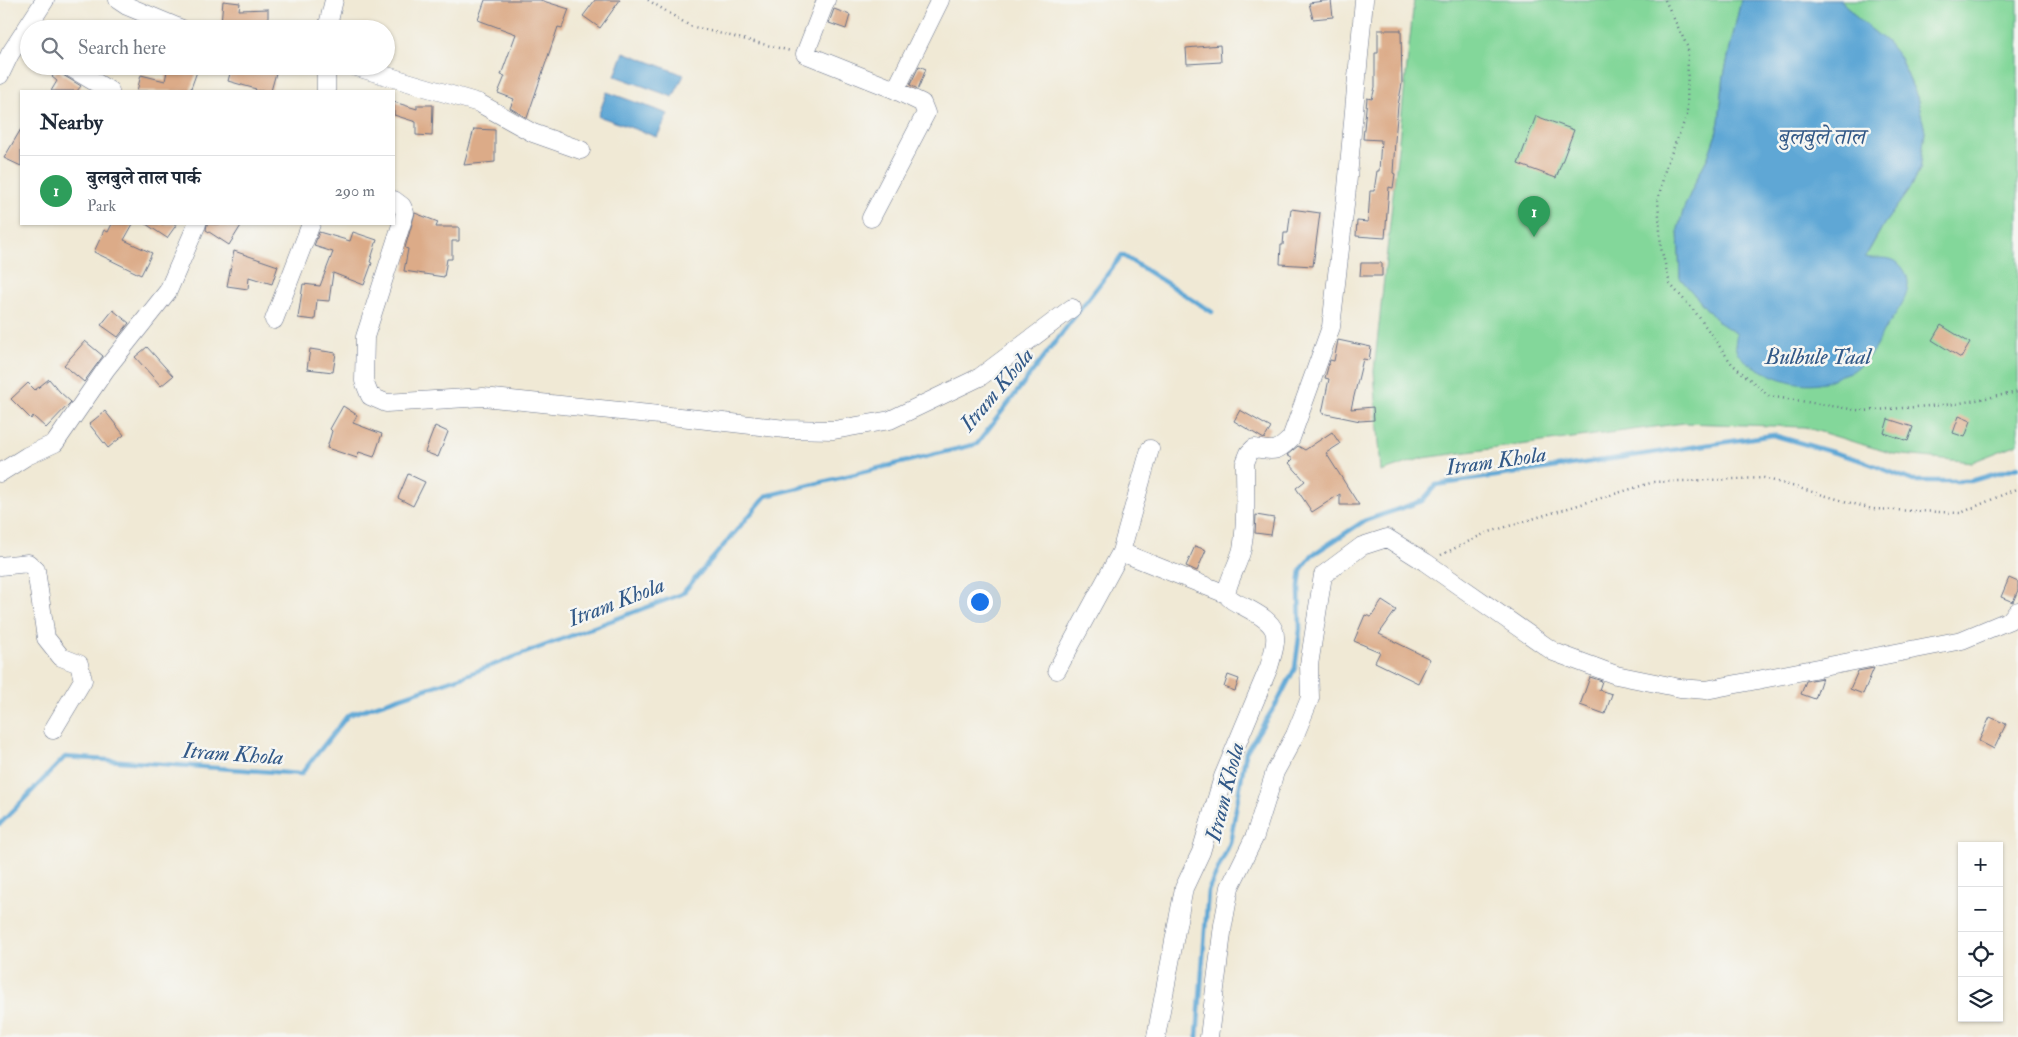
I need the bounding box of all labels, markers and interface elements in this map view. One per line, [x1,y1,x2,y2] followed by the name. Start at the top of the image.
[20,20,395,75] search box
[38,34,66,62] icon: search
[78,36,166,60] text: Search here
[40,109,103,136] text: Nearby
[1777,123,1869,151] water label: बुलबुले ताल
[87,166,201,190] text: बुलबुले ताल पार्क
[53,181,59,201] text: 1
[335,181,375,201] text: 290 m
[87,196,116,216] text: Park
[1518,196,1550,237] pin: 1
[953,342,1040,438] water label: Itram Khola
[1764,343,1873,371] water label: Bulbule Taal
[1443,440,1548,482] water label: Itram Khola
[563,571,669,633] water label: Itram Khola
[967,589,993,615] your location
[181,736,284,771] water label: Itram Khola
[1199,740,1251,846] water label: Itram Khola
[1958,842,2003,1022] map controls
[1958,842,2003,887] button: +
[1958,887,2003,932] button: −
[1958,932,2003,977] button: locate
[1958,977,2003,1022] button: layers

